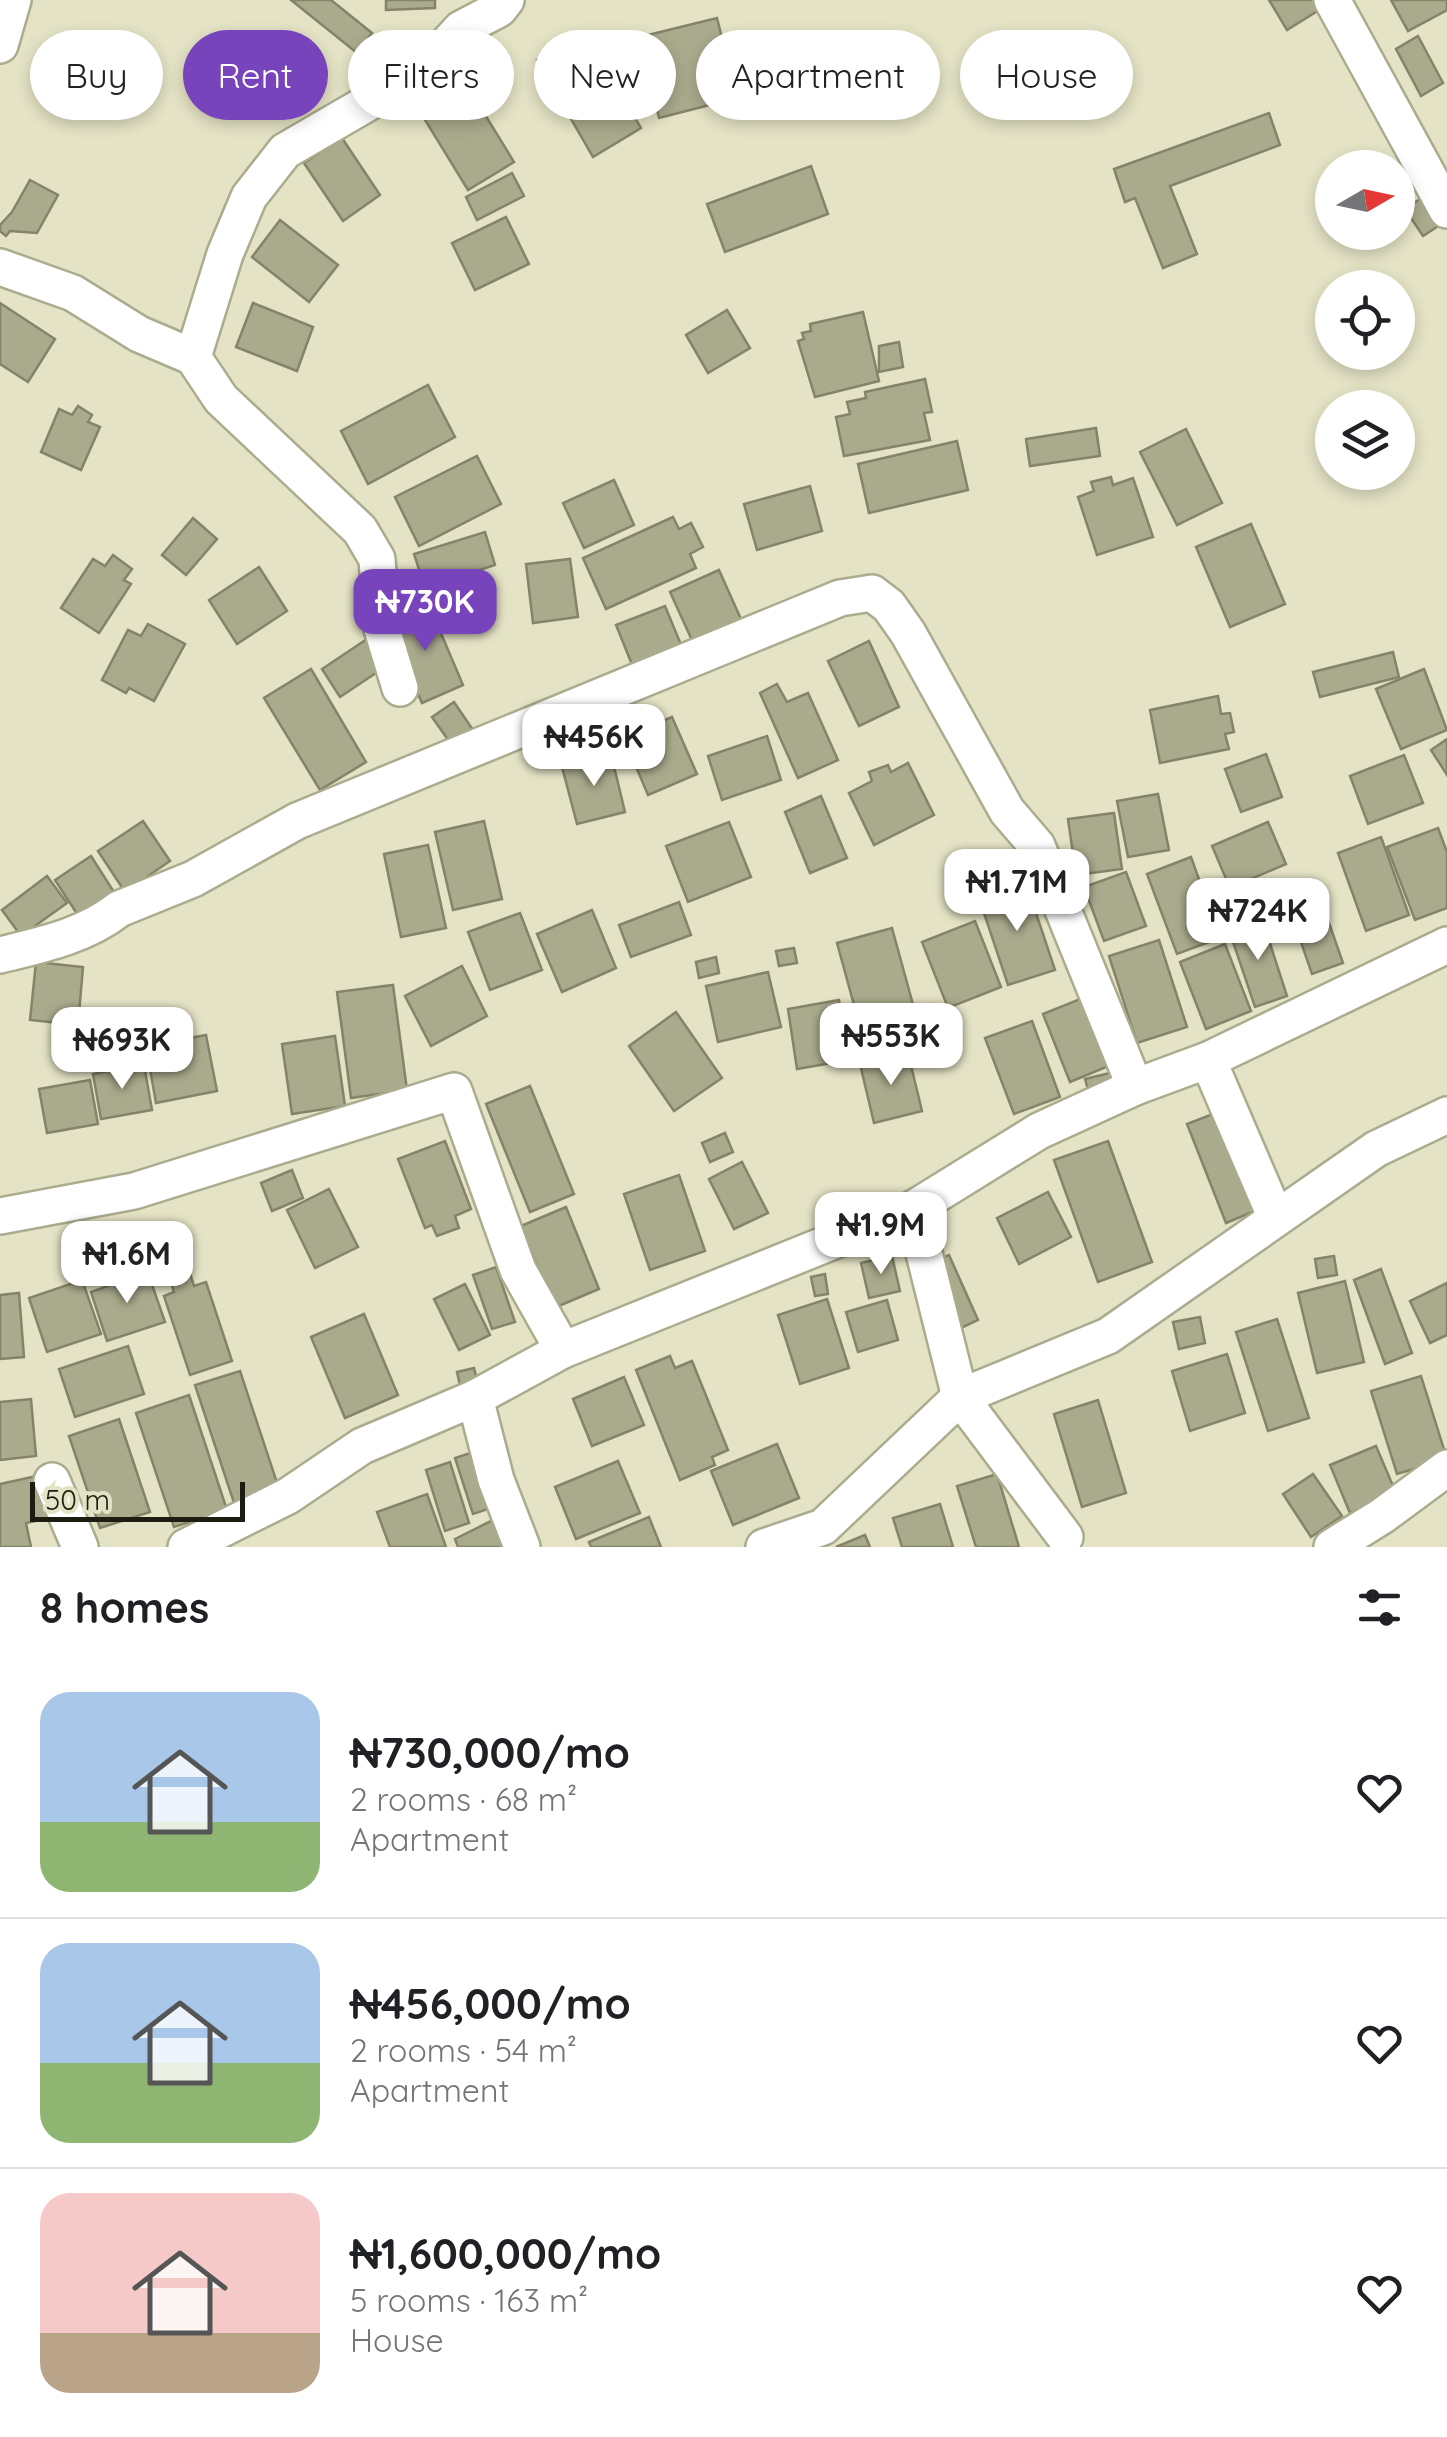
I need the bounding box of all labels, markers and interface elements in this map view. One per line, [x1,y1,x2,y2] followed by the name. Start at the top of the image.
[30,30,163,120] chip: Buy
[183,30,328,120] chip: Rent
[348,30,514,120] chip: Filters
[534,30,676,120] chip: New
[696,30,940,120] chip: Apartment
[960,30,1133,120] chip: House
[1315,150,1415,250] north arrow
[1315,150,1415,490] map controls
[1315,270,1415,370] button: locate
[1315,390,1415,490] button: layers
[355,569,495,654] pin: ₦730K
[376,581,474,621] text: ₦730K
[524,704,664,789] pin: ₦456K
[544,716,644,756] text: ₦456K
[936,849,1098,934] pin: ₦1.71M
[966,861,1068,901] text: ₦1.71M
[1188,878,1328,963] pin: ₦724K
[1208,890,1308,930] text: ₦724K
[821,1003,961,1088] pin: ₦553K
[52,1007,192,1092] pin: ₦693K
[842,1015,940,1055] text: ₦553K
[73,1019,171,1059] text: ₦693K
[811,1192,951,1277] pin: ₦1.9M
[837,1204,925,1244] text: ₦1.9M
[57,1221,197,1306] pin: ₦1.6M
[83,1233,171,1273] text: ₦1.6M
[30,1477,245,1522] scale bar
[45,1482,110,1517] text: 50 m
[1352,1580,1407,1635] icon: filters
[40,1581,209,1634] text: 8 homes
[350,1726,630,1779] text: ₦730,000/mo
[120,1732,240,1852] icon: home
[1352,1765,1407,1820] icon: heart
[350,1779,577,1819] text: 2 rooms · 68 m²
[350,1819,509,1859] text: Apartment
[350,1977,631,2030] text: ₦456,000/mo
[120,1983,240,2103] icon: home
[1352,2016,1407,2071] icon: heart
[350,2030,577,2070] text: 2 rooms · 54 m²
[350,2070,509,2110] text: Apartment
[350,2227,661,2280] text: ₦1,600,000/mo
[120,2233,240,2353] icon: home
[1352,2266,1407,2321] icon: heart
[350,2280,588,2320] text: 5 rooms · 163 m²
[350,2320,444,2360] text: House

